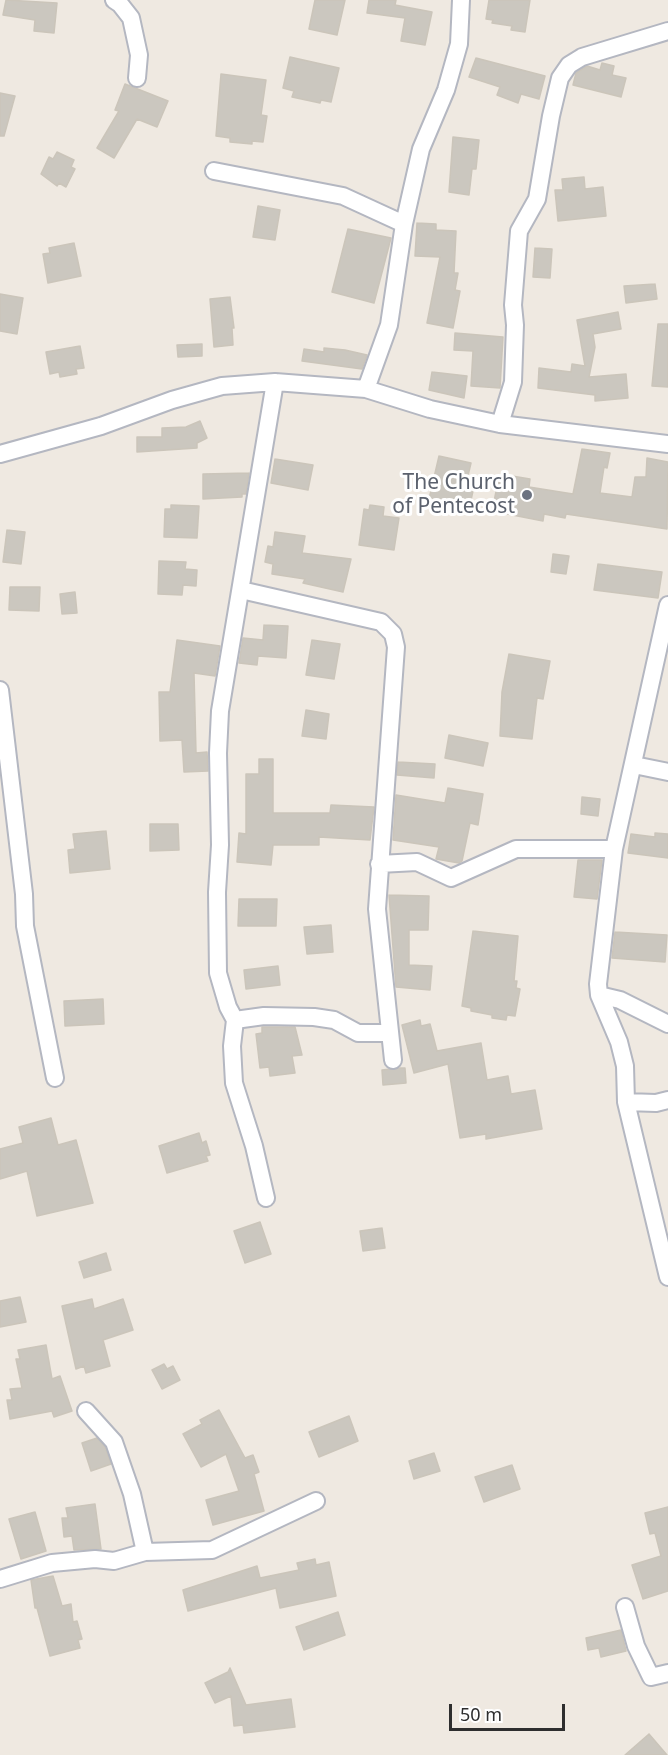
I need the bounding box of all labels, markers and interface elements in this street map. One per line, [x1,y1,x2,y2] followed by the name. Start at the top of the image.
[392,470,515,520] place label: The Church of Pentecost
[520,488,534,502] marker: The Church of Pentecost
[452,1692,568,1730] scale bar
[460,1702,502,1726] text: 50 m

